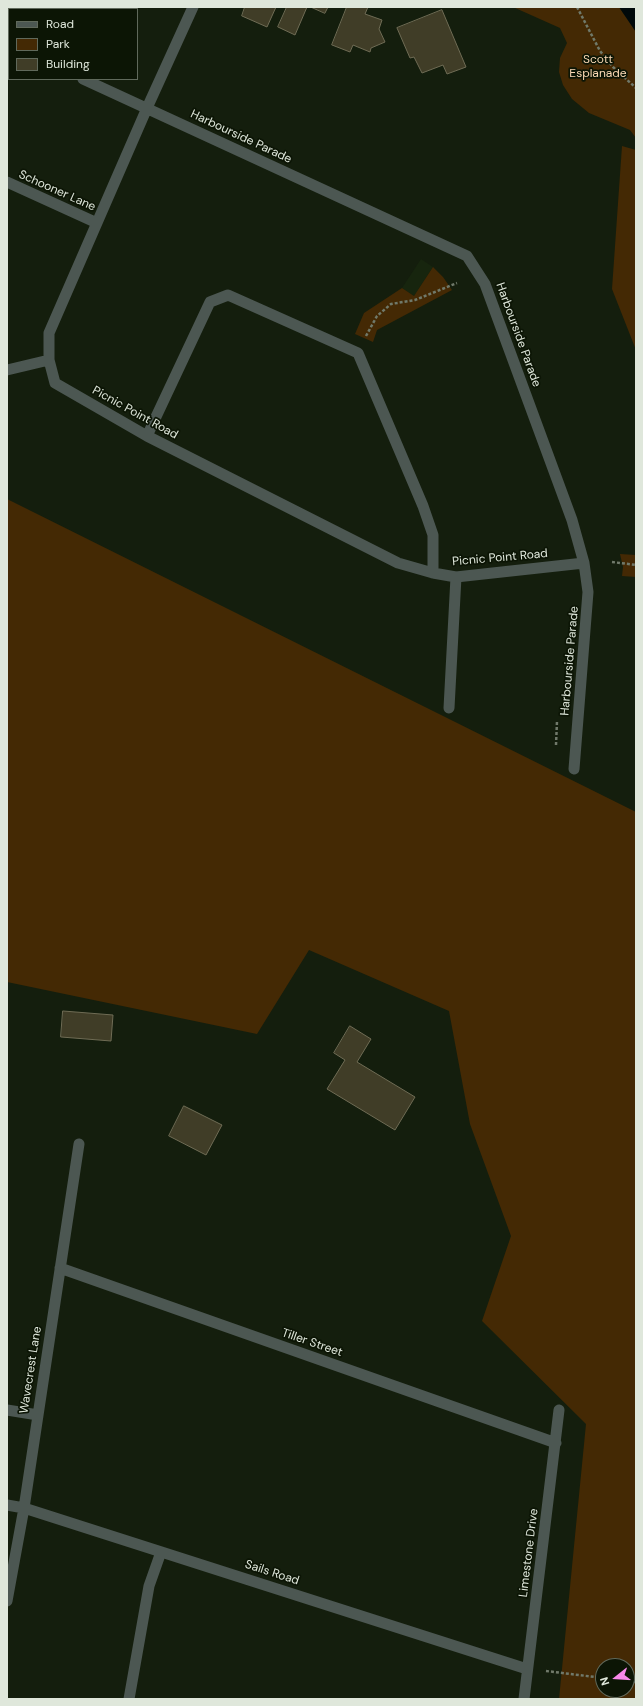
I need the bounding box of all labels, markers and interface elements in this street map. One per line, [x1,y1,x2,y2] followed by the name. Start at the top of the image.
[8,8,138,80] legend
[46,16,74,32] text: Road
[46,36,70,52] text: Park
[569,53,627,81] park label: Scott Esplanade
[46,56,90,72] text: Building
[188,107,294,167] street label: Harbourside Parade
[16,168,98,214] street label: Schooner Lane
[492,281,544,389] street label: Harbourside Parade
[90,383,180,443] street label: Picnic Point Road
[452,547,548,569] street label: Picnic Point Road
[558,606,582,716] street label: Harbourside Parade
[17,1325,45,1415] street label: Wavecrest Lane
[280,1326,344,1360] street label: Tiller Street
[516,1508,542,1598] street label: Limestone Drive
[243,1557,301,1589] street label: Sails Road
[595,1658,635,1698] north arrow
[597,1675,612,1687] text: N

